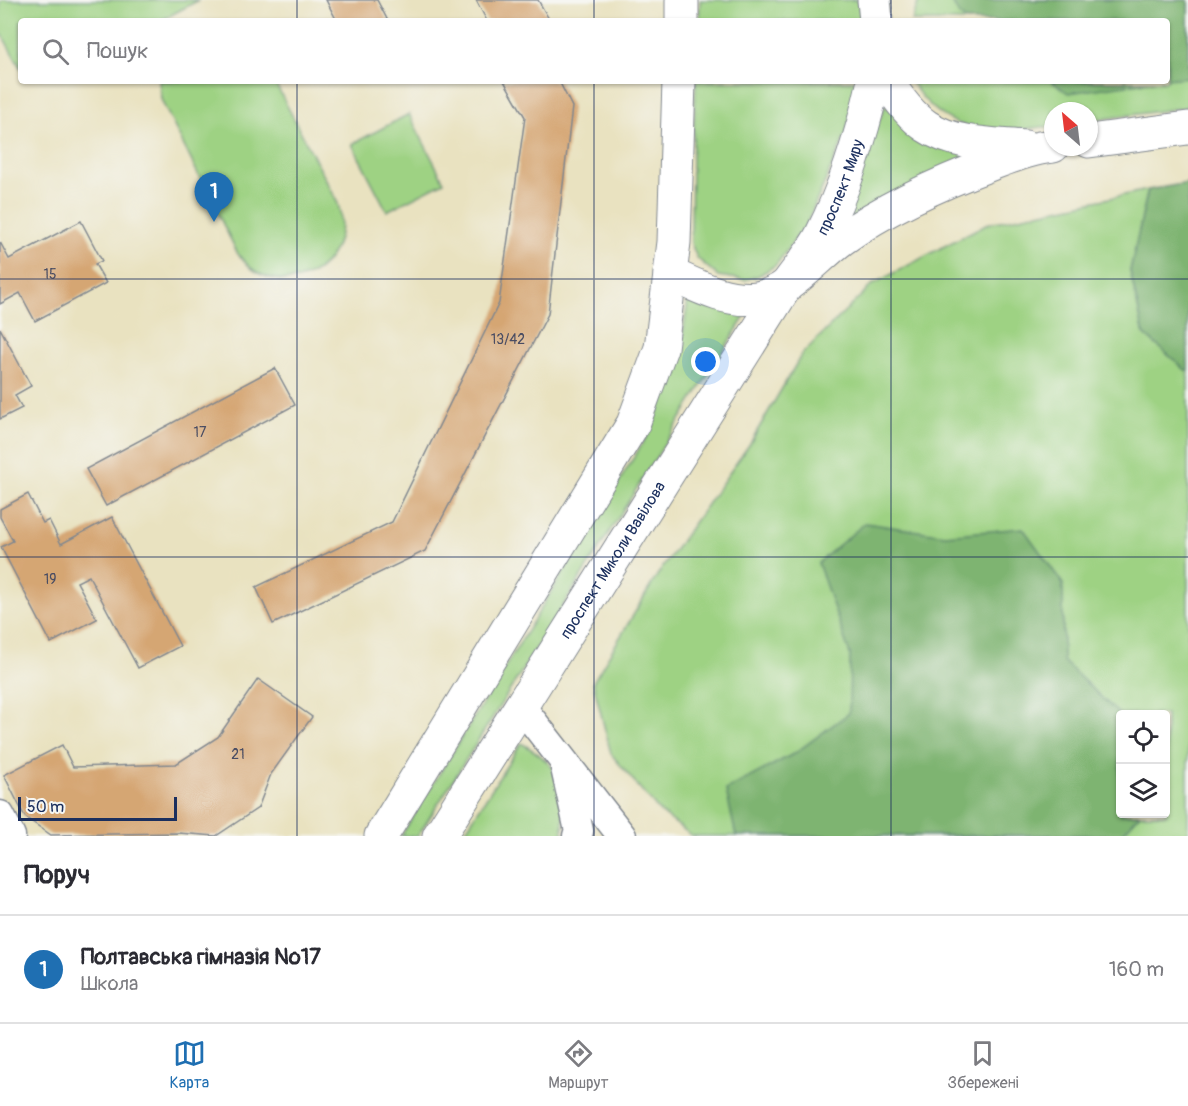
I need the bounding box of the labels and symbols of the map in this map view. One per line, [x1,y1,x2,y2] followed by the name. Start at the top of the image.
[1044,102,1098,156] north arrow
[813,137,868,239] street label: проспект Миру
[194,172,234,222] pin: 1
[43,266,57,283] house number: 15
[491,331,525,348] house number: 13/42
[691,347,720,376] your location
[194,424,207,441] house number: 17
[556,478,670,643] street label: проспект Миколи Вавілова
[44,571,56,588] house number: 19
[231,746,245,763] house number: 21
[18,794,177,822] scale bar

